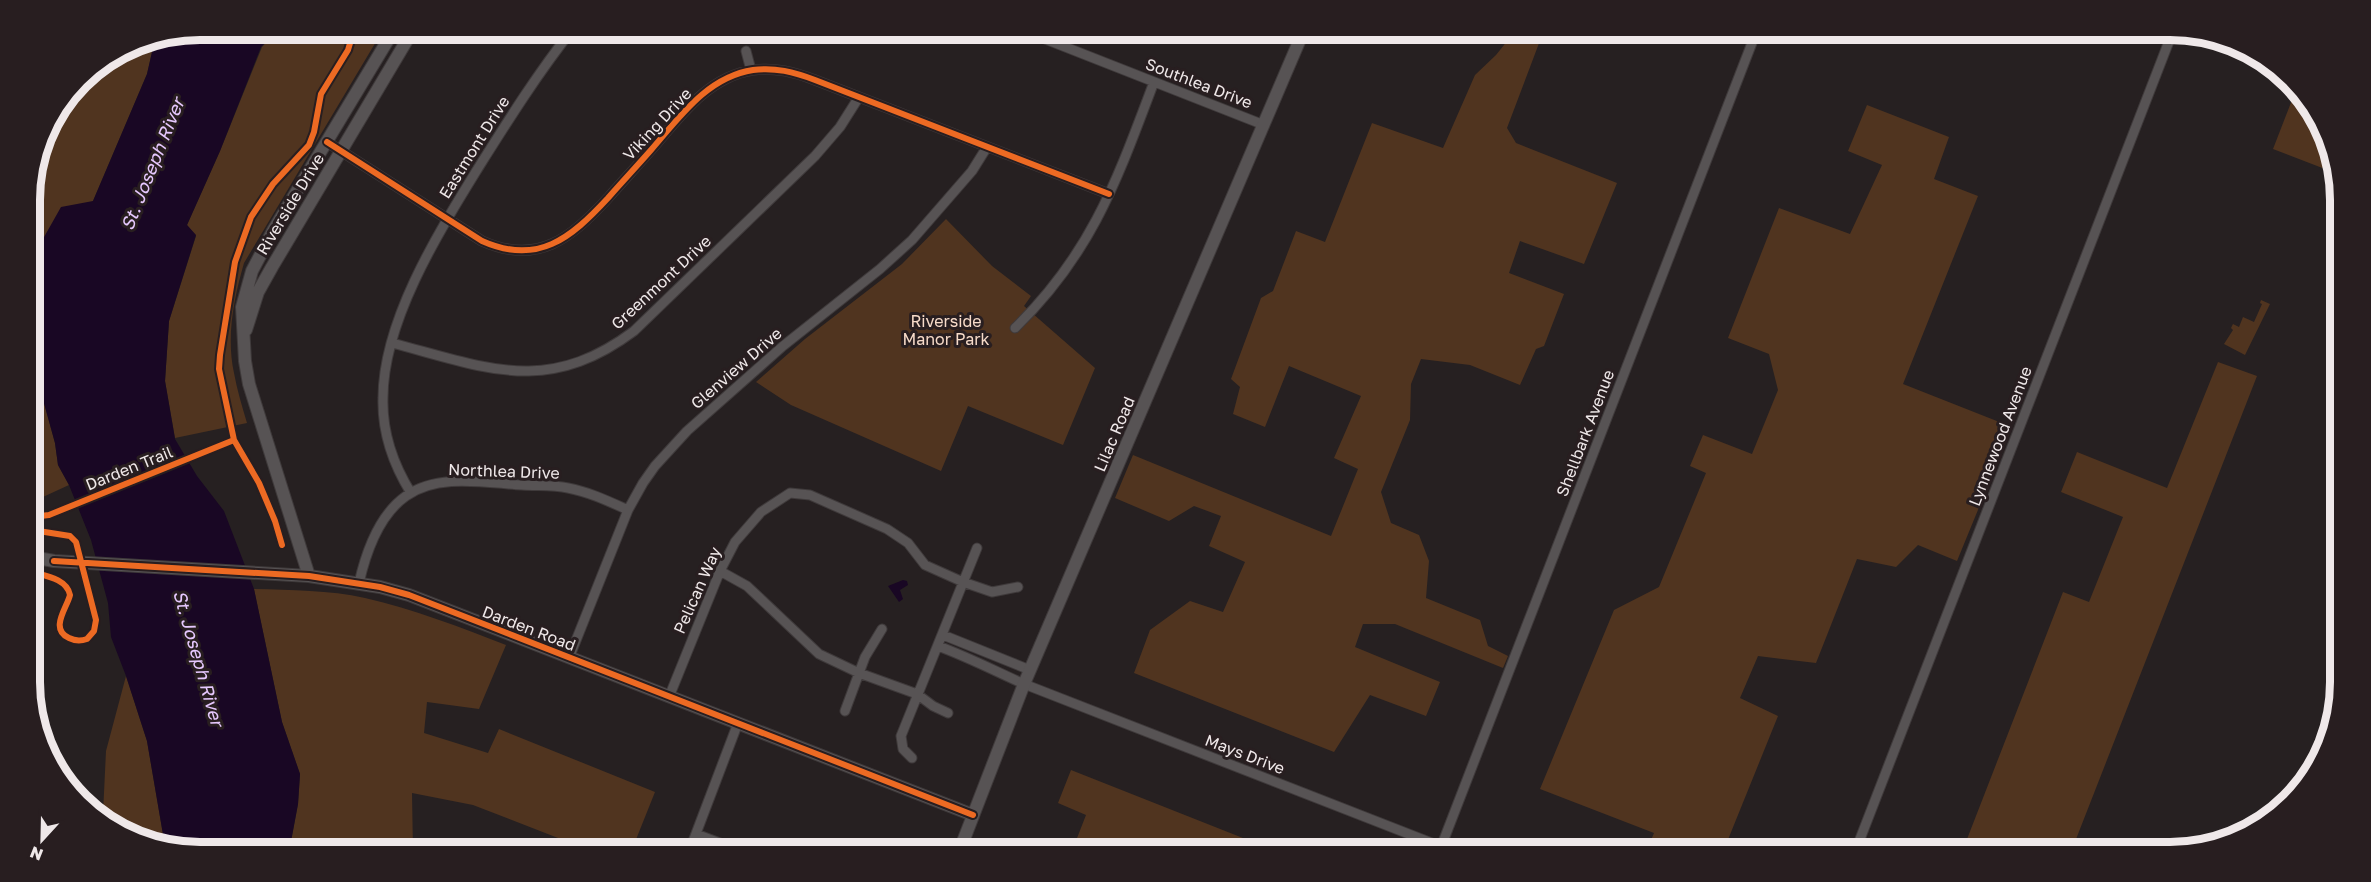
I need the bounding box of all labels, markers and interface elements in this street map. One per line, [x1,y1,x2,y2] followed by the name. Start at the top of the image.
[1143,53,1255,113] street label: Southlea Drive
[618,84,696,164] street label: Viking Drive
[115,92,190,233] water label: St. Joseph River
[435,92,513,202] street label: Eastmont Drive
[252,150,328,258] street label: Riverside Drive
[607,231,715,333] street label: Greenmont Drive
[902,311,990,349] park label: Riverside Manor Park
[686,323,786,413] street label: Glenview Drive
[1964,363,2036,509] street label: Lynnewood Avenue
[1552,367,1618,499] street label: Shellbark Avenue
[1089,394,1139,474] street label: Lilac Road
[82,441,176,495] street label: Darden Trail
[448,459,560,483] street label: Northlea Drive
[669,543,725,637] street label: Pelican Way
[169,587,230,731] water label: St. Joseph River
[479,601,579,655] street label: Darden Road
[1202,730,1288,778] street label: Mays Drive
[12,810,72,870] north arrow
[27,842,46,865] text: N

